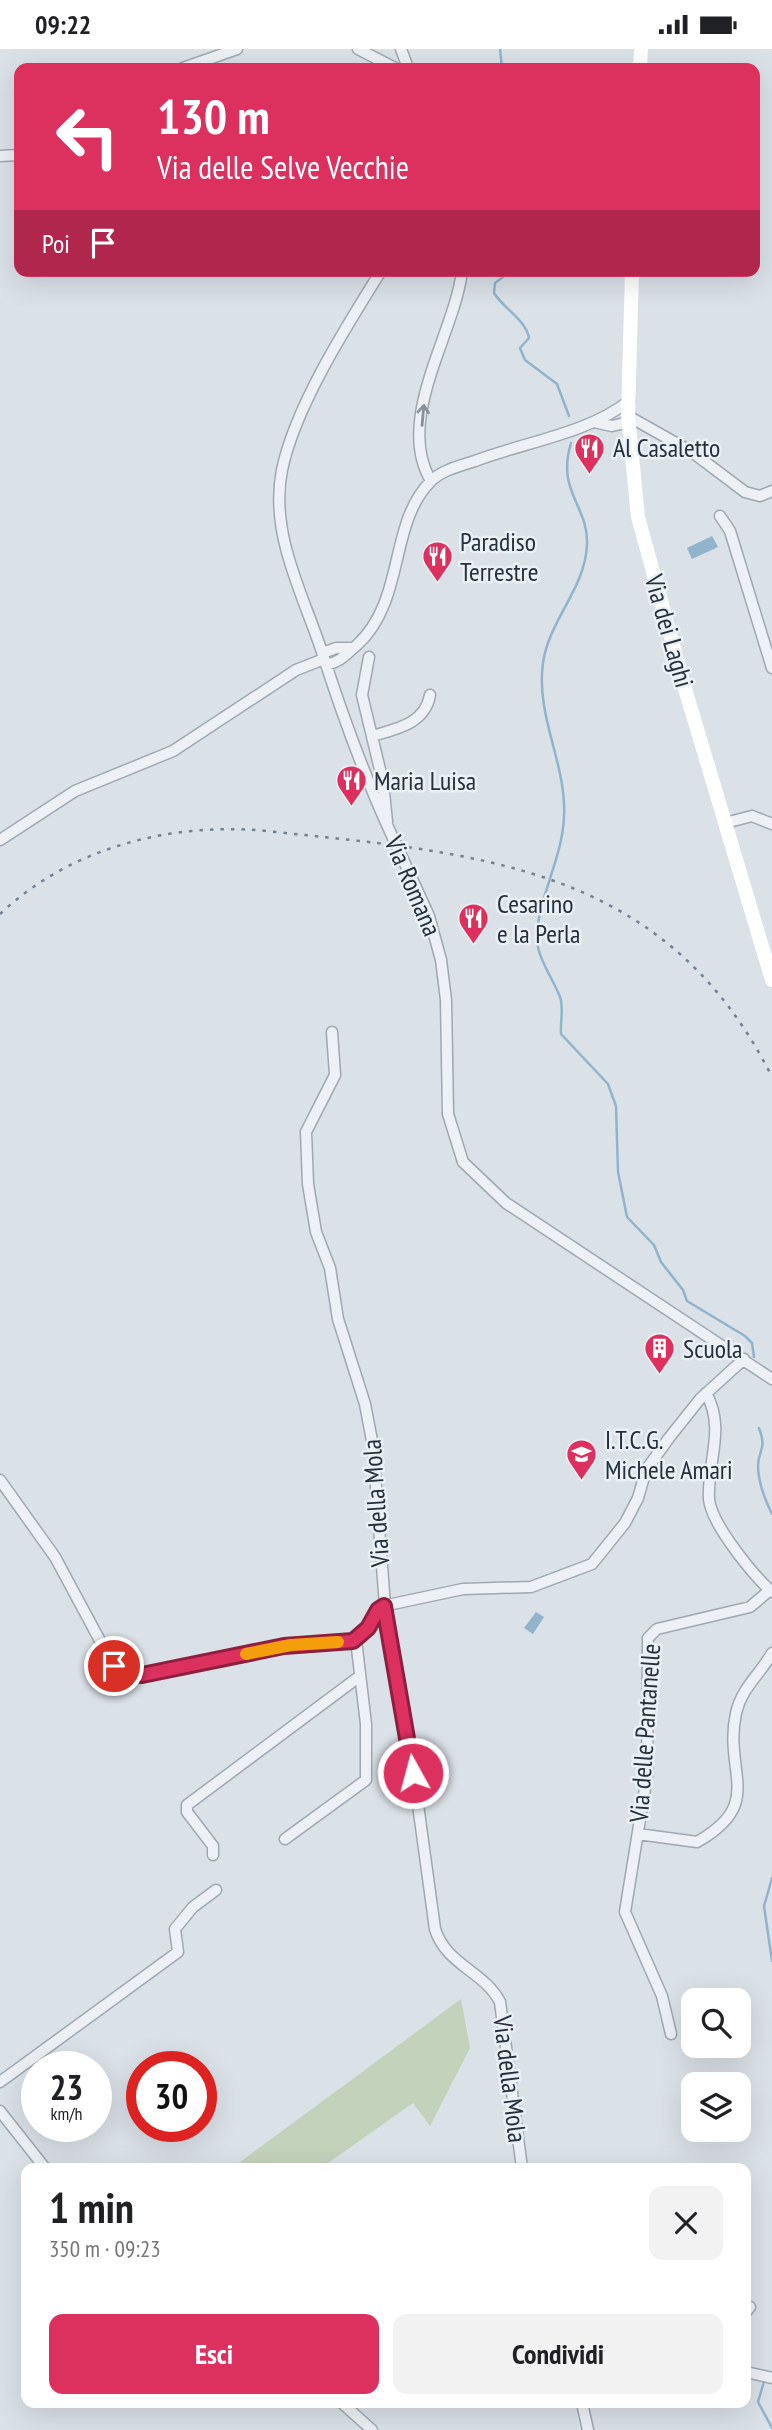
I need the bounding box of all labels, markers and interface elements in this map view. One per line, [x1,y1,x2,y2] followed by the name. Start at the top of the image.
[35,8,91,41] text: 09:22
[157,84,270,148] text: 130 m
[42,91,133,182] icon: left
[157,146,409,188] text: Via delle Selve Vecchie
[84,224,122,262] icon: arrive
[42,227,70,260] text: Poi
[417,404,430,427] one-way arrow
[573,431,607,475] restaurant icon: Al Casaletto
[613,431,720,464] place label: Al Casaletto
[460,525,538,588] place label: Paradiso Terrestre
[420,540,454,584] restaurant icon: Paradiso Terrestre
[637,570,701,691] street label: Via dei Laghi
[334,764,368,808] restaurant icon: Maria Luisa
[374,764,476,797] place label: Maria Luisa
[377,830,449,941] street label: Via Romana
[497,887,581,950] place label: Cesarino e la Perla
[457,902,491,946] restaurant icon: Cesarino e la Perla
[643,1332,677,1376] building icon: Scuola
[683,1332,742,1365] place label: Scuola
[605,1423,733,1486] place label: I.T.C.G. Michele Amari
[355,1438,396,1569] street label: Via della Mola
[565,1438,599,1482] school or university icon: I.T.C.G. Michele Amari
[84,1636,144,1696] pin
[622,1642,667,1825] street label: Via delle Pantanelle
[95,1647,133,1685] icon: arrive
[376,1736,450,1810] position arrow
[681,1988,751,2142] map controls
[681,1988,751,2058] button: search
[486,2012,535,2144] street label: Via della Mola
[126,2051,217,2142] speed limit sign: 30
[50,2064,83,2110] text: 23
[681,2072,751,2142] button: layers
[51,2102,82,2125] text: km/h
[49,2180,134,2235] text: 1 min
[649,2186,723,2260] button: close
[49,2234,161,2263] text: 350 m · 09:23
[49,2314,379,2394] button: Esci
[393,2314,723,2394] button: Condividi

